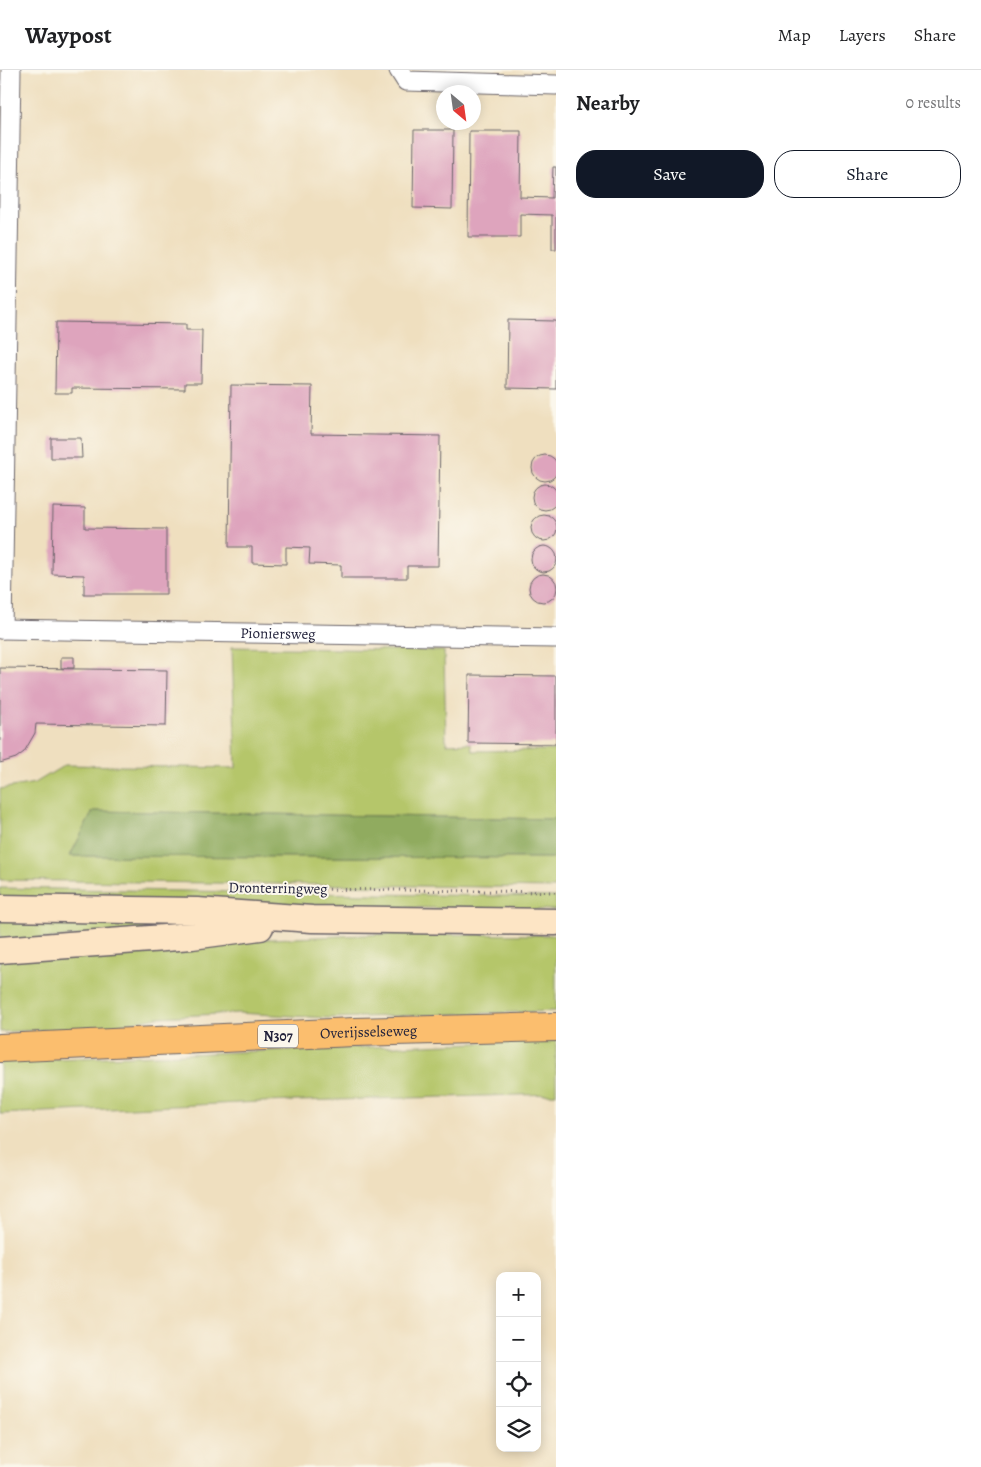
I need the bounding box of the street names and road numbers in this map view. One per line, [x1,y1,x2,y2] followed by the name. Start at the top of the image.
[240,623,316,644] street label: Pioniersweg
[228,877,328,899] street label: Dronterringweg
[320,1020,418,1044] street label: Overijsselseweg
[258,1024,298,1048] road number: N307

